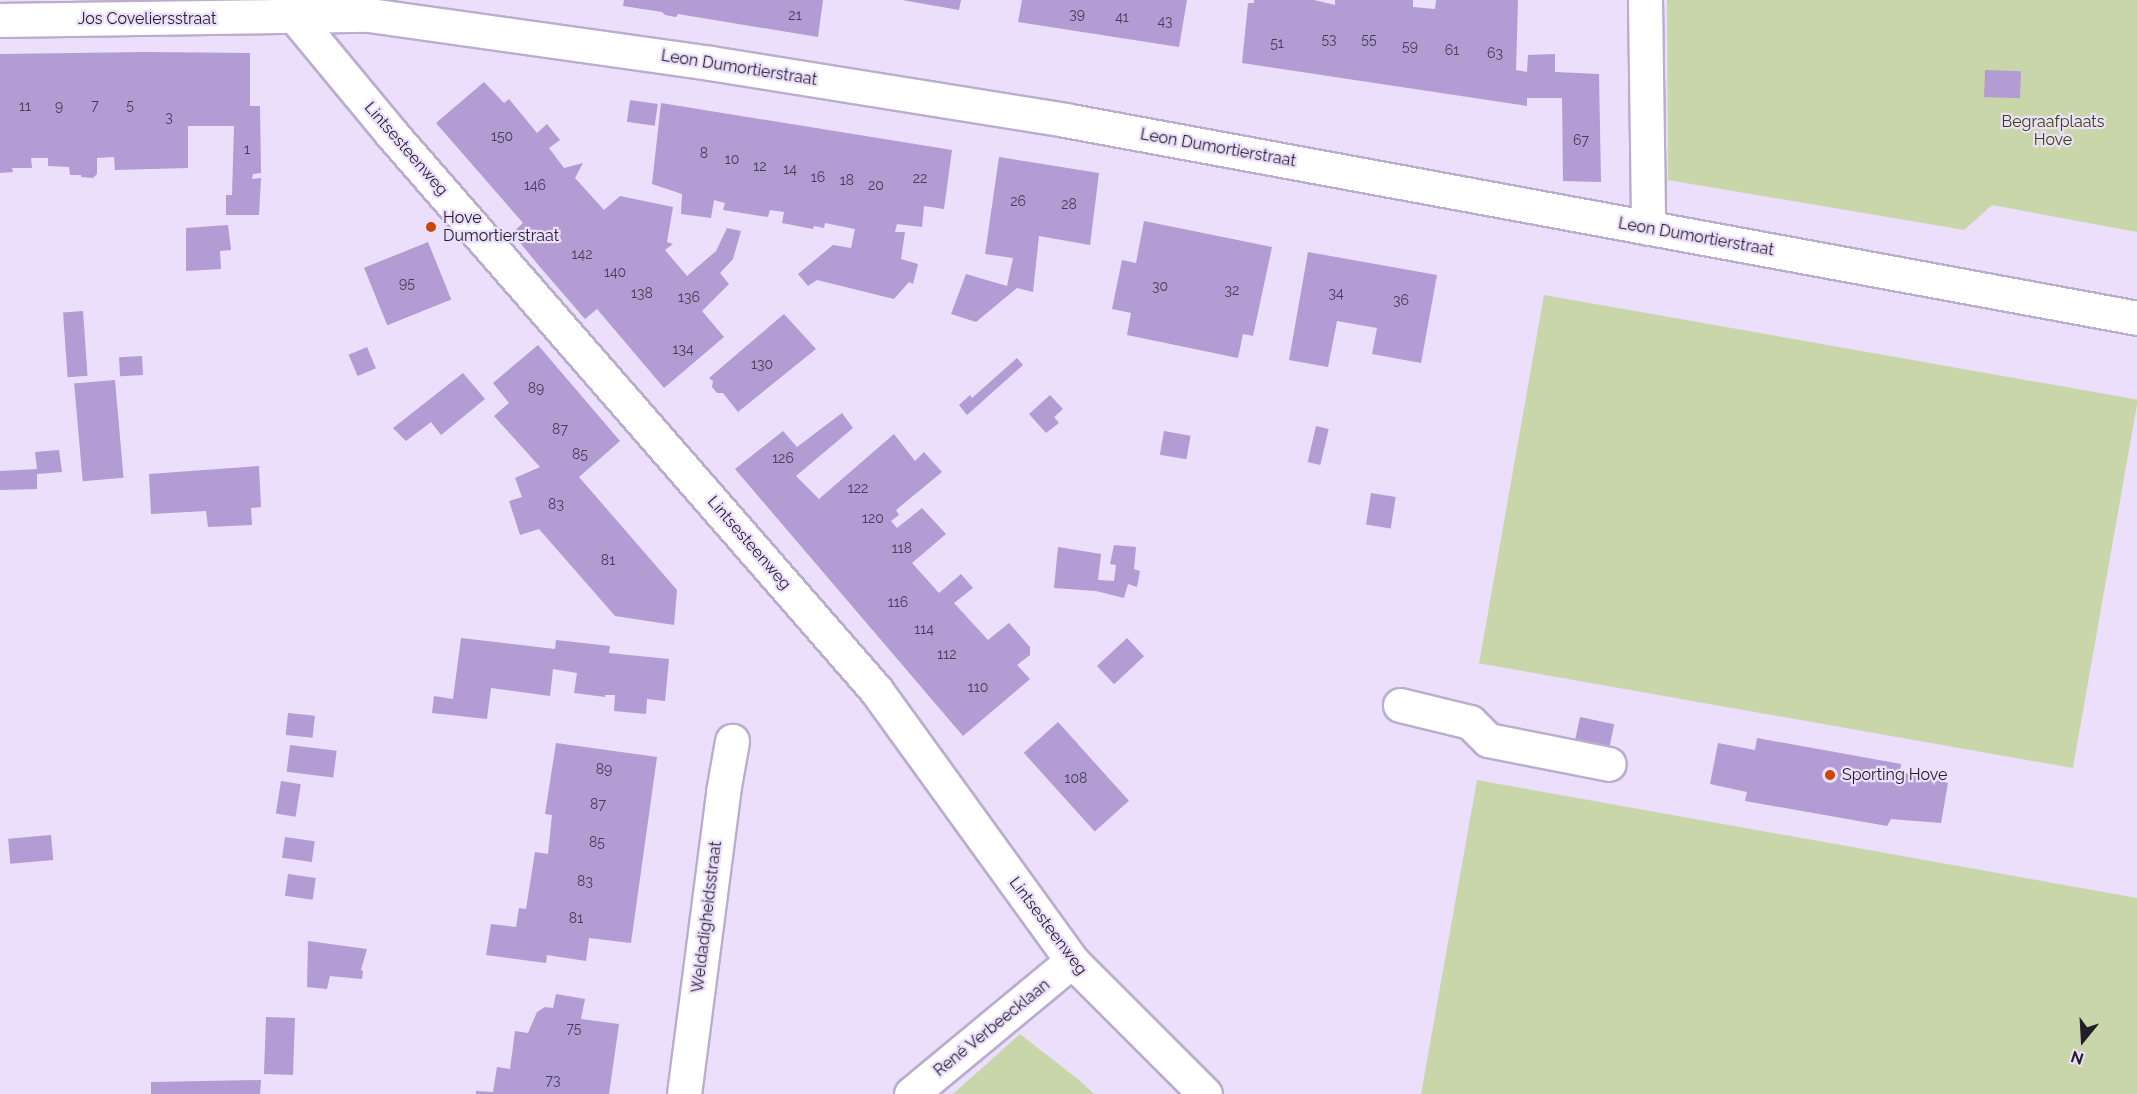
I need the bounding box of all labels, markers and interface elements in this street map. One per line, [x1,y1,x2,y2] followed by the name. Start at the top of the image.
[1069,6,1085,22] house number: 39
[788,7,802,23] house number: 21
[78,9,216,29] street label: Jos Coveliersstraat
[1115,9,1129,25] house number: 41
[1157,13,1173,29] house number: 43
[1321,31,1337,47] house number: 53
[1361,31,1377,47] house number: 55
[1270,35,1284,51] house number: 51
[1402,38,1418,54] house number: 59
[1445,42,1459,58] house number: 61
[1487,45,1503,61] house number: 63
[660,46,818,90] street label: Leon Dumortierstraat
[91,97,99,113] house number: 7
[126,97,134,113] house number: 5
[19,98,31,114] house number: 11
[55,98,63,114] house number: 9
[360,98,452,200] street label: Lintsesteenweg
[165,109,173,125] house number: 3
[2002,112,2104,150] park label: Begraafplaats Hove
[1139,125,1297,171] street label: Leon Dumortierstraat
[491,128,513,144] house number: 150
[1573,132,1589,148] house number: 67
[244,141,250,157] house number: 1
[700,145,708,161] house number: 8
[725,151,739,167] house number: 10
[753,158,767,174] house number: 12
[783,161,797,177] house number: 14
[811,169,825,185] house number: 16
[913,170,927,186] house number: 22
[840,172,854,188] house number: 18
[524,177,546,193] house number: 146
[868,177,884,193] house number: 20
[1010,193,1026,209] house number: 26
[1061,196,1077,212] house number: 28
[443,208,559,246] place label: Hove Dumortierstraat
[1617,214,1775,260] street label: Leon Dumortierstraat
[424,220,438,234] marker: Hove Dumortierstraat
[572,246,592,262] house number: 142
[604,264,626,280] house number: 140
[399,275,415,291] house number: 95
[1152,278,1168,294] house number: 30
[1225,282,1239,298] house number: 32
[631,285,653,301] house number: 138
[1328,285,1344,301] house number: 34
[678,289,700,305] house number: 136
[1393,292,1409,308] house number: 36
[672,341,694,357] house number: 134
[751,356,773,372] house number: 130
[528,380,544,396] house number: 89
[552,421,568,437] house number: 87
[572,446,588,462] house number: 85
[772,450,794,466] house number: 126
[848,480,868,496] house number: 122
[703,492,795,594] street label: Lintsesteenweg
[548,496,564,512] house number: 83
[862,510,884,526] house number: 120
[892,540,912,556] house number: 118
[601,552,615,568] house number: 81
[888,594,908,610] house number: 116
[914,621,934,637] house number: 114
[937,646,957,662] house number: 112
[968,679,988,695] house number: 110
[596,761,612,777] house number: 89
[1842,765,1947,785] place label: Sporting Hove
[1823,768,1837,782] marker: Sporting Hove
[1065,770,1087,786] house number: 108
[590,796,606,812] house number: 87
[589,834,605,850] house number: 85
[688,840,726,994] street label: Weldadigheidsstraat
[577,873,593,889] house number: 83
[1005,873,1091,979] street label: Lintsesteenweg
[569,910,583,926] house number: 81
[930,975,1054,1081] street label: René Verbeecklaan
[2053,1010,2113,1070] north arrow
[567,1020,581,1036] house number: 75
[2069,1047,2086,1069] text: N
[546,1072,560,1088] house number: 73

